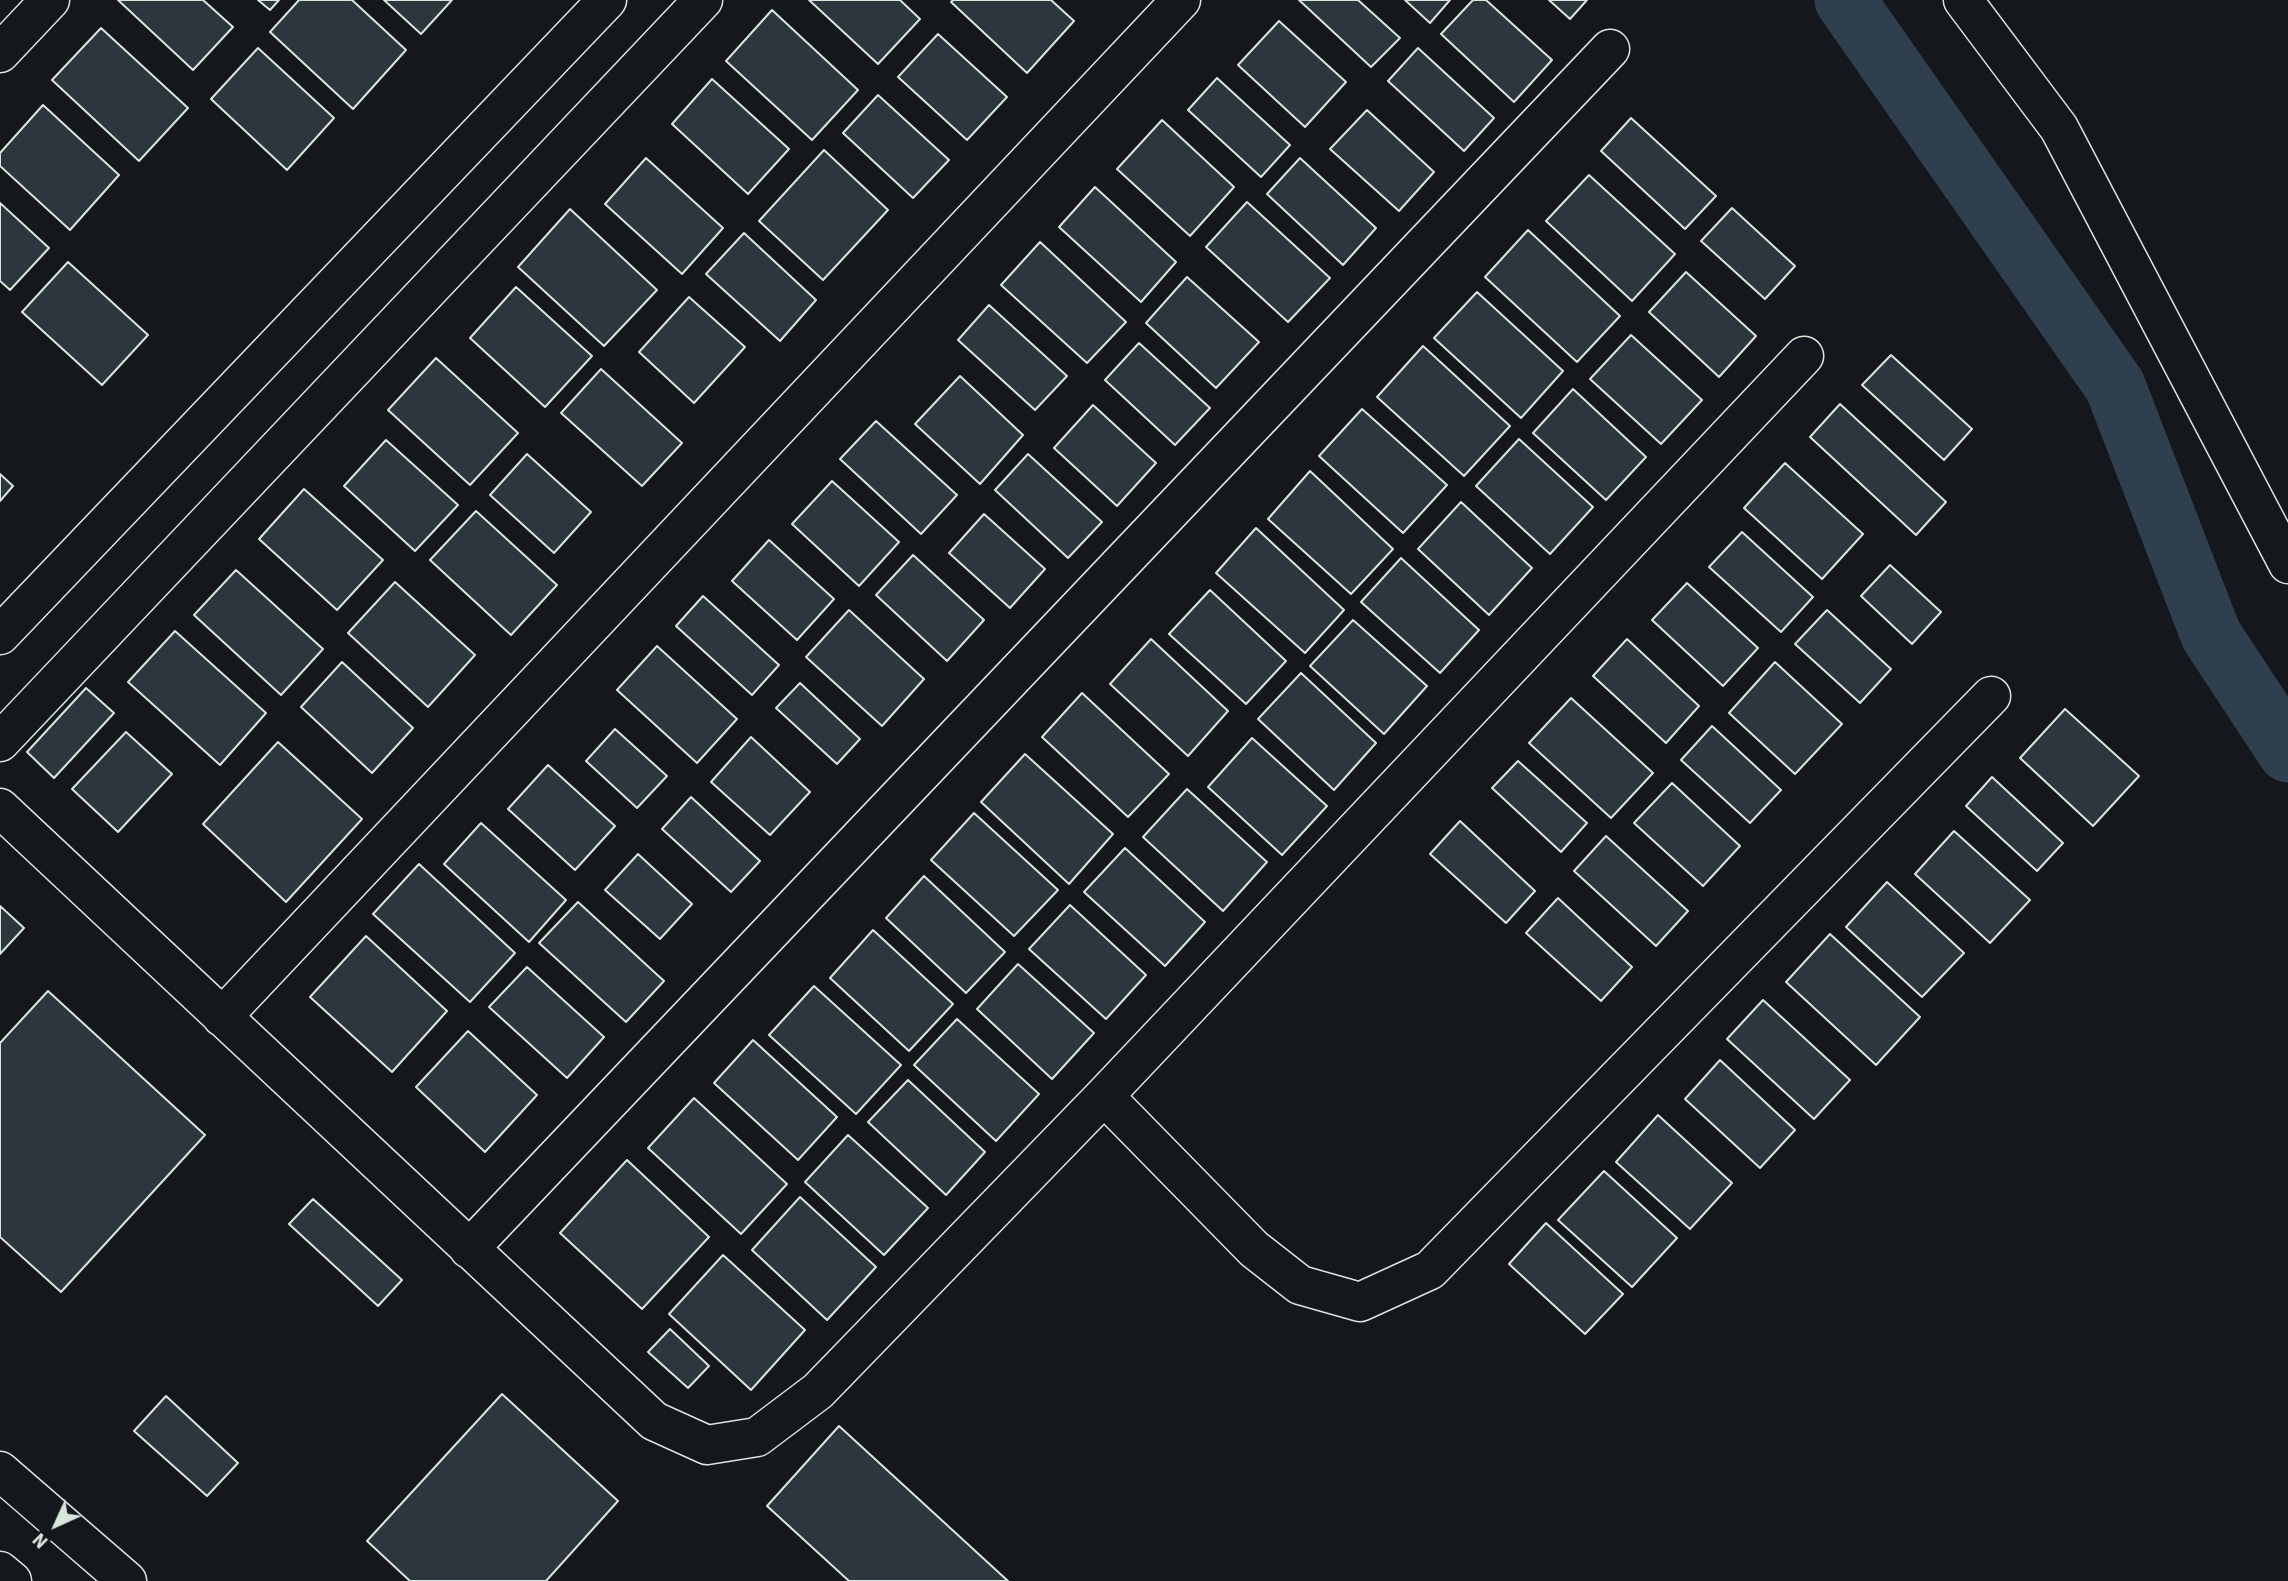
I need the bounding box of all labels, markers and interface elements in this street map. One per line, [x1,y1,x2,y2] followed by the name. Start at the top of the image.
[21,1490,91,1560] north arrow
[27,1526,55,1554] text: N

